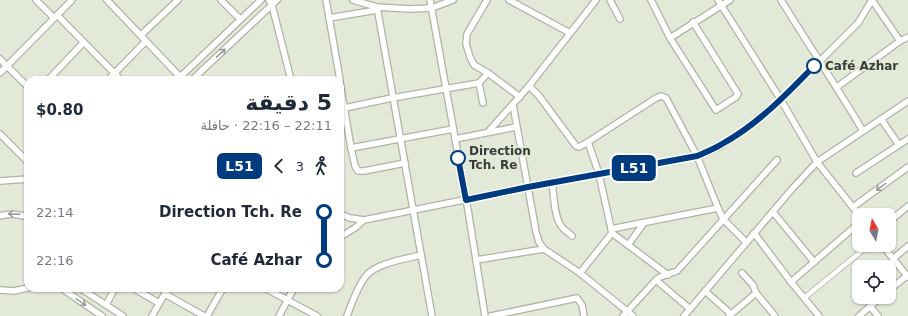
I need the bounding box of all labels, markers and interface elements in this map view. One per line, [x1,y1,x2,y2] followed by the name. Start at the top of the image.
[216,48,226,58] one-way arrow
[806,58,822,74] marker: Café Azhar
[825,59,898,73] place label: Café Azhar
[245,90,332,115] text: 5 دقيقة
[36,101,83,119] text: $0.80
[200,118,332,133] text: 22:11 – 22:16 · حافلة
[469,144,531,172] place label: Direction Tch. Re
[450,150,466,166] marker: Direction Tch. Re
[268,155,290,177] icon: back
[310,155,332,177] icon: walk
[611,155,657,181] line badge: L51
[225,158,254,174] text: L51
[296,159,304,174] text: 3
[620,160,648,176] text: L51
[875,183,886,191] one-way arrow
[159,203,302,221] text: Direction Tch. Re
[36,205,73,220] text: 22:14
[852,208,896,252] north arrow
[852,208,896,304] map controls
[8,210,21,218] one-way arrow
[210,251,302,269] text: Café Azhar
[36,253,73,268] text: 22:16
[852,260,896,304] button: locate
[75,298,86,306] one-way arrow

